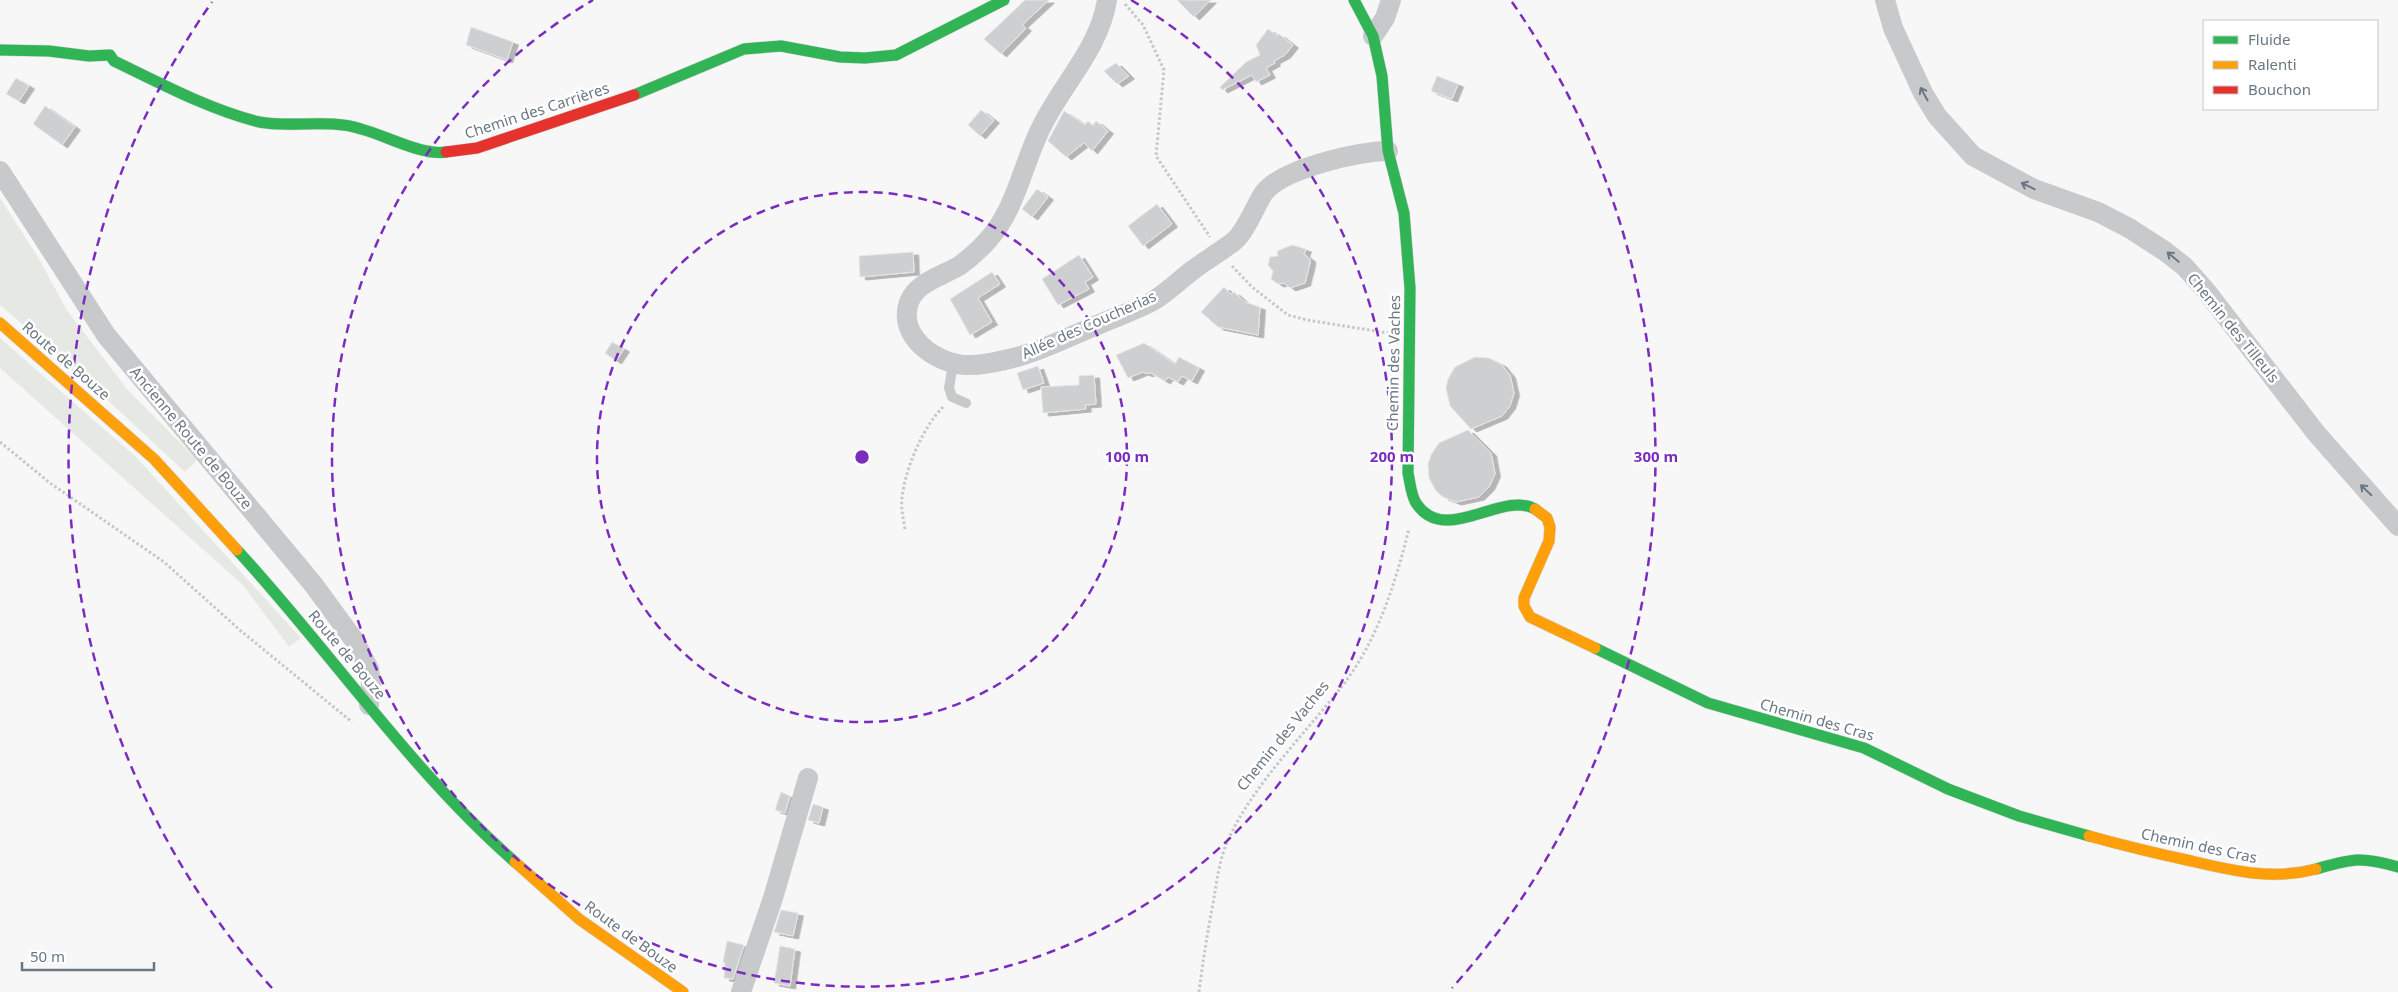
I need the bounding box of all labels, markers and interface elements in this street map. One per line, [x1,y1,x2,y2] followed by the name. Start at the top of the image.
[2203,20,2378,110] legend
[2248,29,2290,49] text: Fluide
[2248,54,2297,74] text: Ralenti
[462,77,612,143] street label: Chemin des Carrières
[2248,79,2311,99] text: Bouchon
[1919,88,1929,102] one-way arrow
[2021,180,2036,190] one-way arrow
[2166,252,2179,263] one-way arrow
[2183,268,2284,386] street label: Chemin des Tilleuls
[1018,285,1159,363] street label: Allée des Coucherias
[1382,295,1404,431] street label: Chemin des Vaches
[18,316,115,404] street label: Route de Bouze
[126,362,257,513] street label: Ancienne Route de Bouze
[1105,446,1149,466] text: 100 m
[1370,446,1414,466] text: 200 m
[1634,446,1678,466] text: 300 m
[853,448,871,466] centre of rings
[2359,484,2372,496] one-way arrow
[305,606,391,703] street label: Route de Bouze
[1232,676,1333,795] street label: Chemin des Vaches
[1758,693,1877,745] street label: Chemin des Cras
[2139,823,2259,867] street label: Chemin des Cras
[581,896,682,977] street label: Route de Bouze
[22,940,155,972] scale bar
[30,946,65,966] text: 50 m

